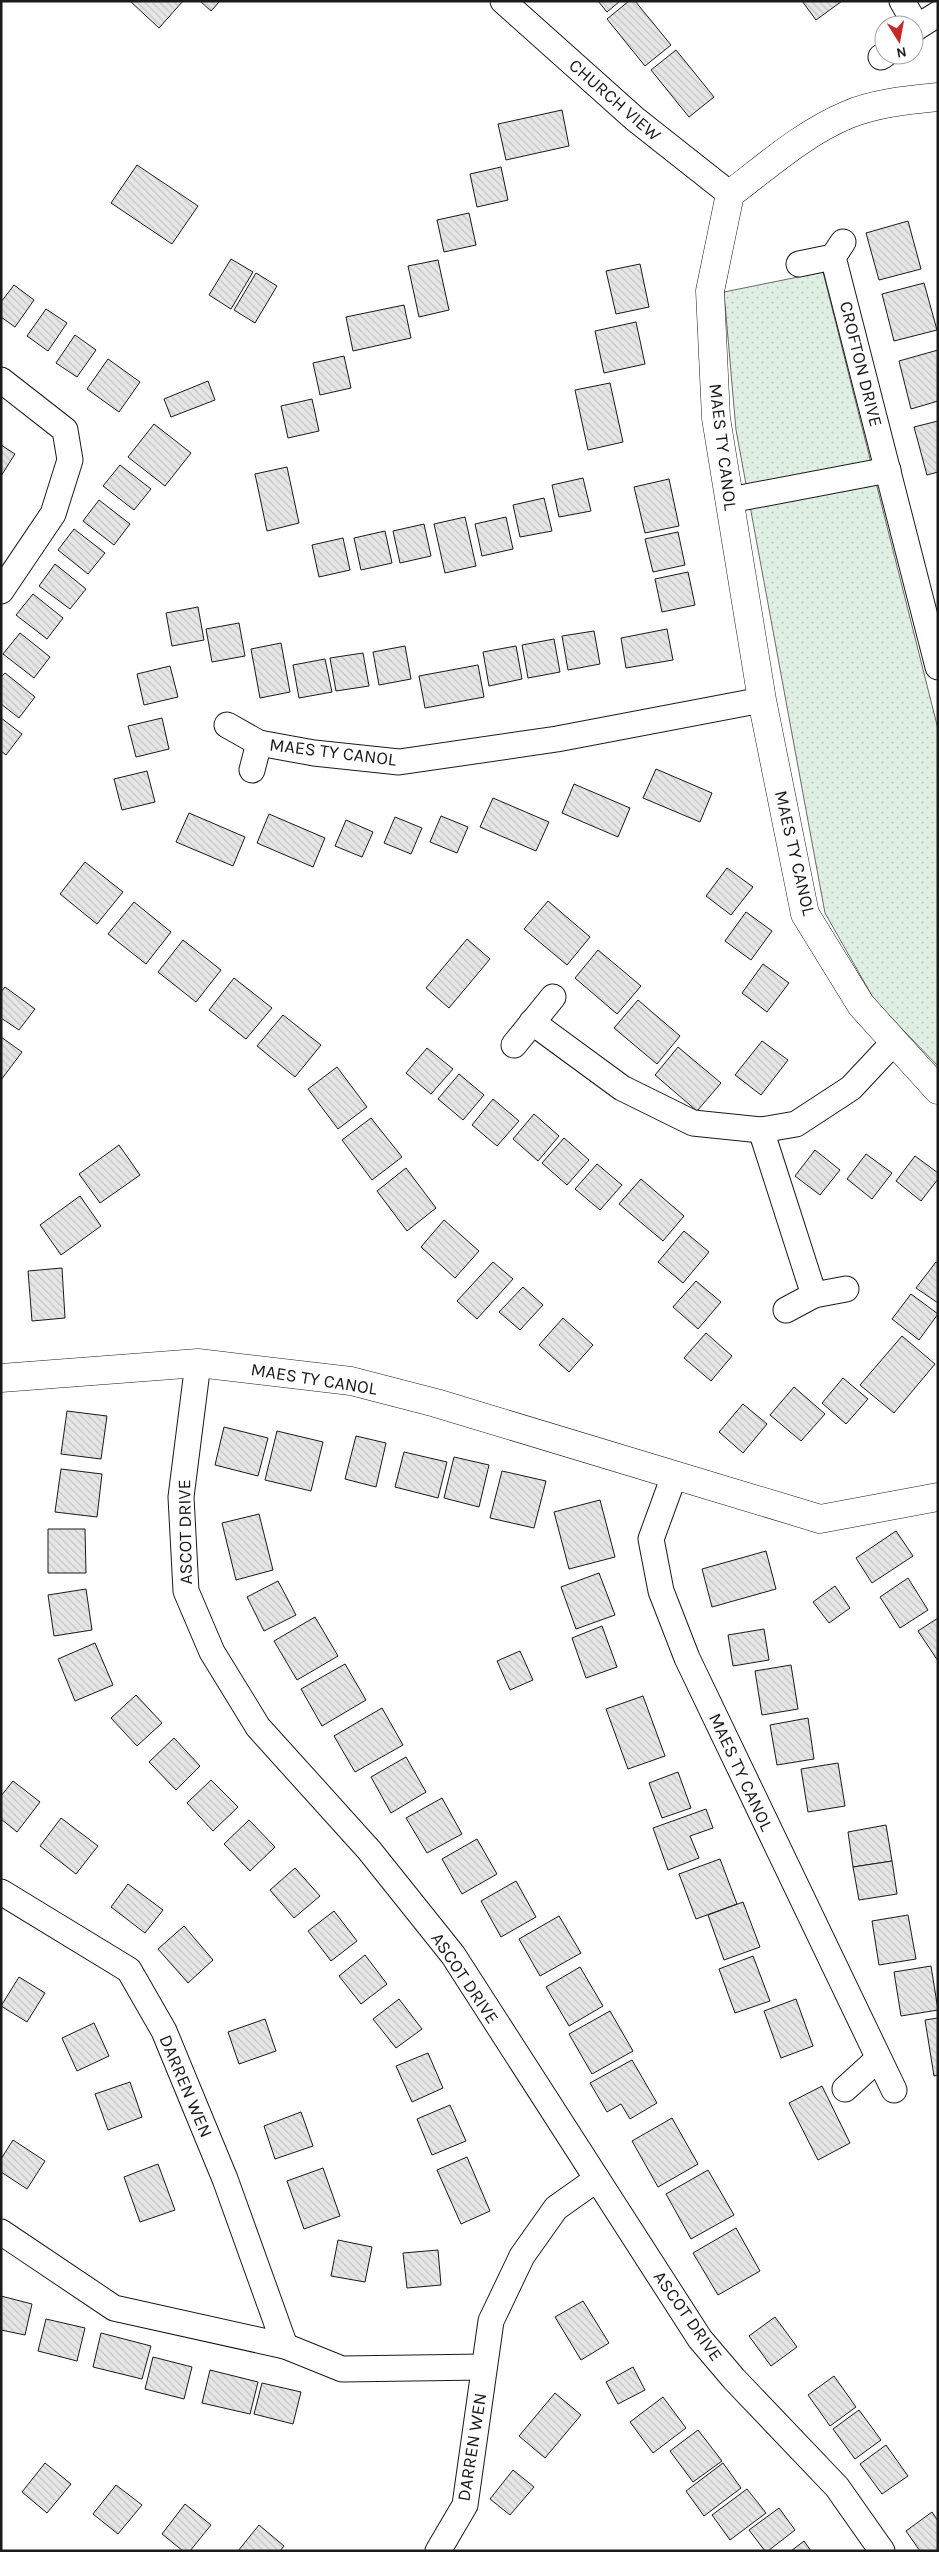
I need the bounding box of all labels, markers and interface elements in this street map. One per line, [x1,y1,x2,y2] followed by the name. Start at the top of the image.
[874,15,924,65] north arrow
[895,43,908,62] text: N
[565,54,665,146] street label: CHURCH VIEW
[835,299,887,429] street label: CROFTON DRIVE
[704,382,742,512] street label: MAES TY CANOL
[268,733,398,771] street label: MAES TY CANOL
[770,788,820,918] street label: MAES TY CANOL
[249,1358,379,1400] street label: MAES TY CANOL
[173,1479,197,1585] street label: ASCOT DRIVE
[704,1709,778,1835] street label: MAES TY CANOL
[426,1928,504,2028] street label: ASCOT DRIVE
[154,2031,218,2141] street label: DARREN WEN
[649,2267,727,2365] street label: ASCOT DRIVE
[453,2391,491,2503] street label: DARREN WEN

